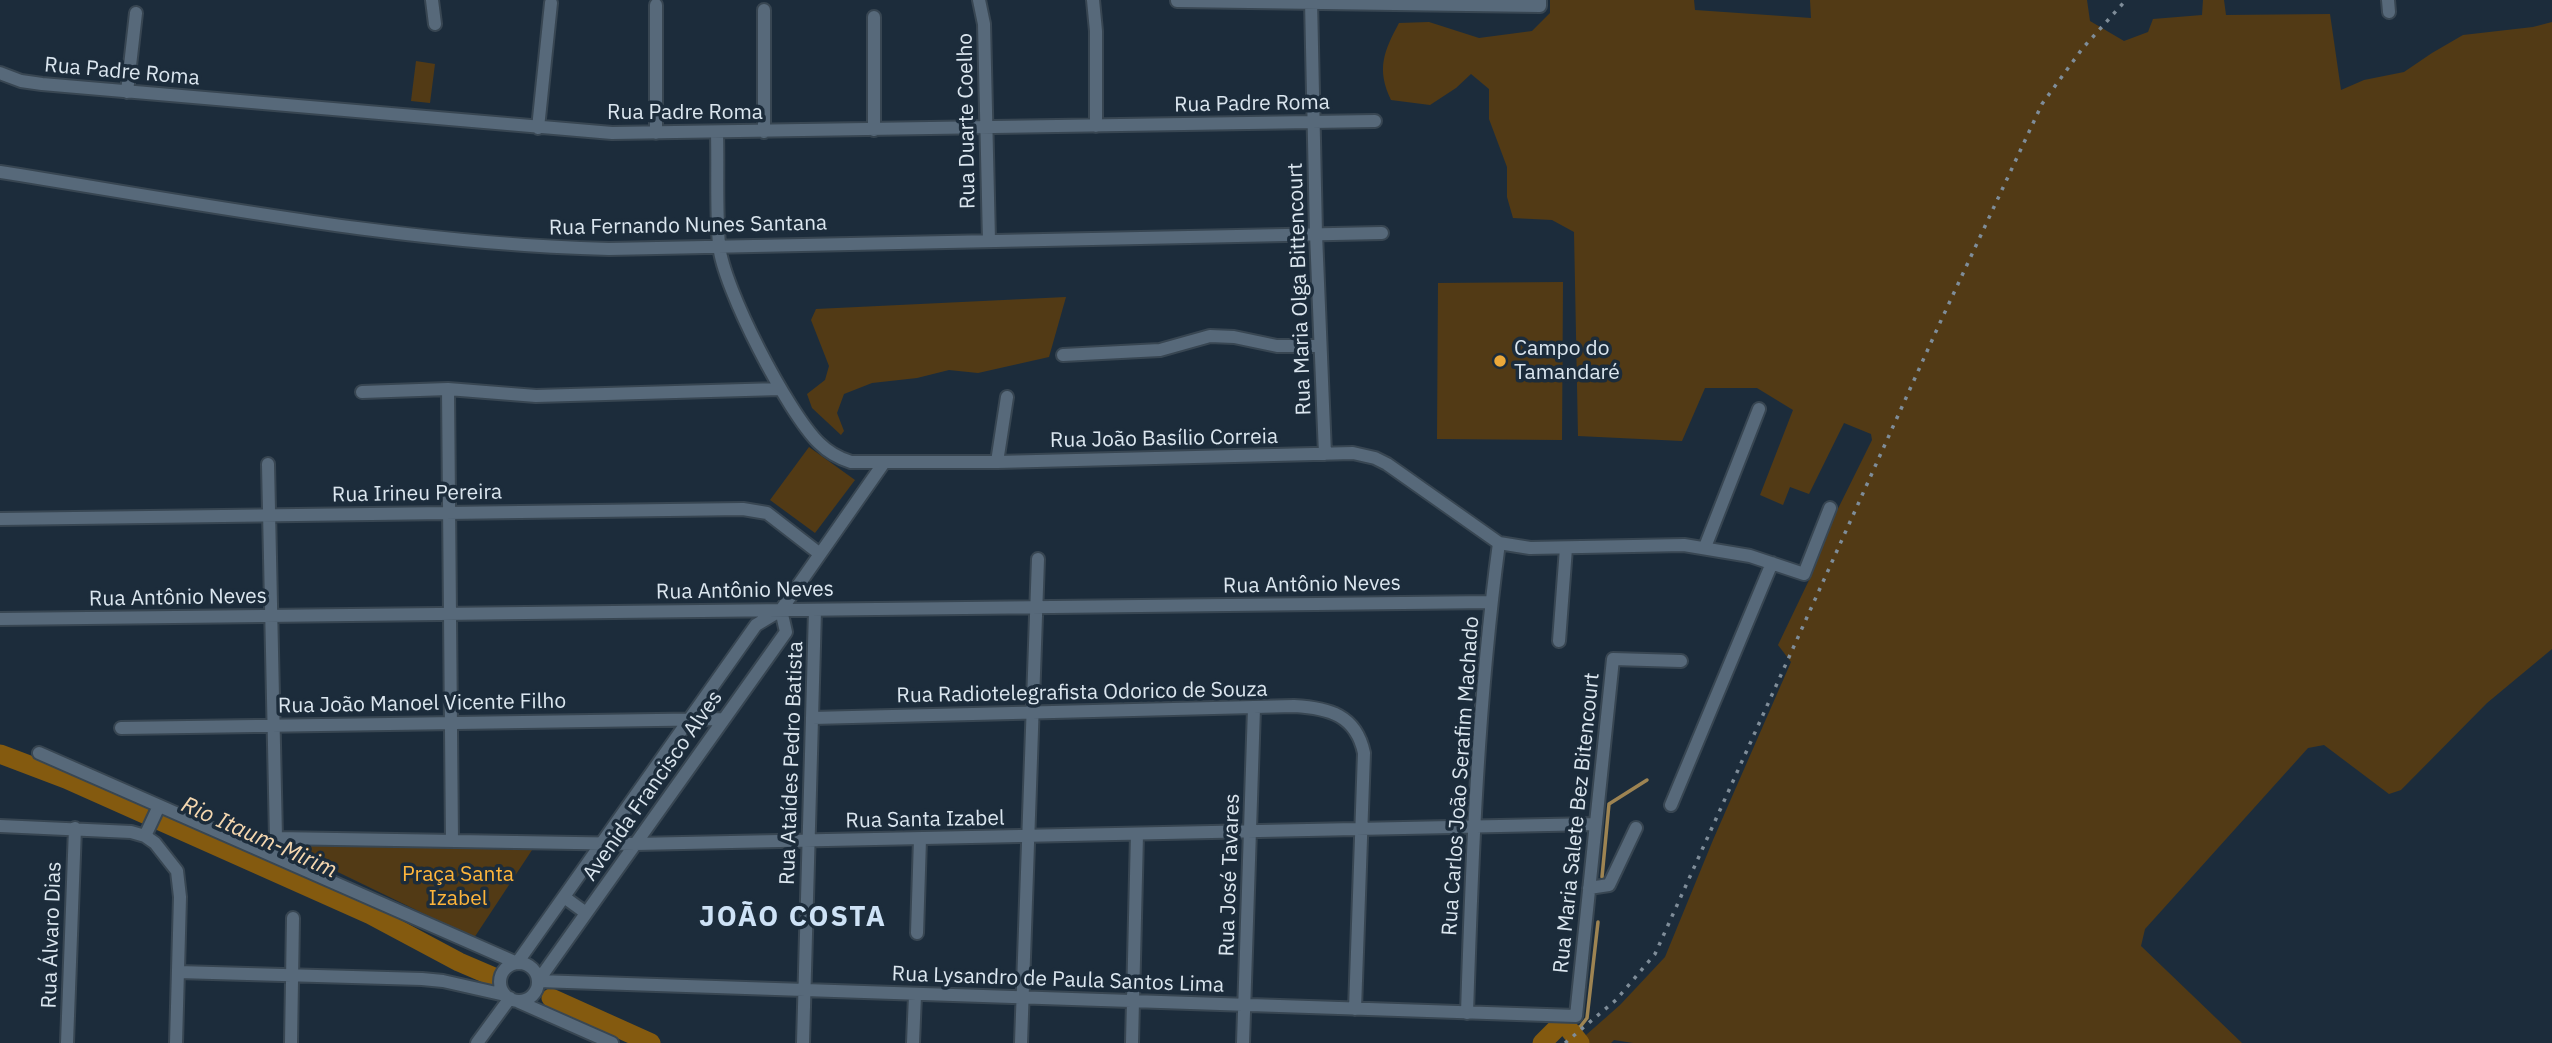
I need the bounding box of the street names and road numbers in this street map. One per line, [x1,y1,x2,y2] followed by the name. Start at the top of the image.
[953,33,981,209] street label: Rua Duarte Coelho
[43,53,201,91] street label: Rua Padre Roma
[1174,90,1330,118] street label: Rua Padre Roma
[607,100,763,126] street label: Rua Padre Roma
[1283,162,1317,416] street label: Rua Maria Olga Bittencourt
[549,211,827,241] street label: Rua Fernando Nunes Santana
[1050,424,1278,454] street label: Rua João Basílio Correia
[332,480,502,508] street label: Rua Irineu Pereira
[1223,571,1401,599] street label: Rua Antônio Neves
[656,577,834,605] street label: Rua Antônio Neves
[89,584,267,612] street label: Rua Antônio Neves
[1437,615,1485,937] street label: Rua Carlos João Serafim Machado
[775,641,809,885] street label: Rua Ataídes Pedro Batista
[1549,671,1605,975] street label: Rua Maria Salete Bez Bitencourt
[896,677,1268,709] street label: Rua Radiotelegrafista Odorico de Souza
[578,686,728,886] street label: Avenida Francisco Alves
[278,689,566,719] street label: Rua João Manoel Vicente Filho
[1215,793,1245,957] street label: Rua José Tavares
[845,806,1005,834] street label: Rua Santa Izabel
[37,861,67,1009] street label: Rua Álvaro Dias
[891,962,1225,998] street label: Rua Lysandro de Paula Santos Lima

